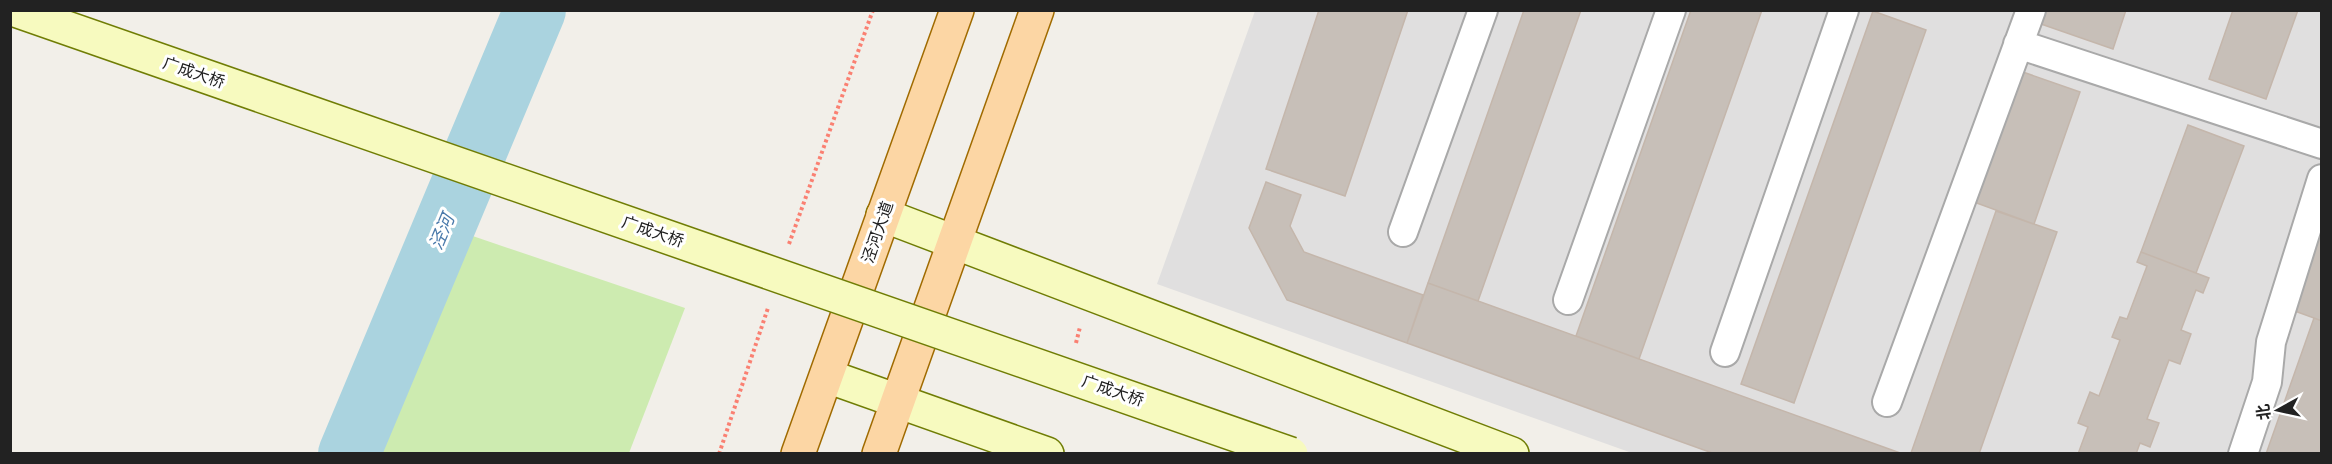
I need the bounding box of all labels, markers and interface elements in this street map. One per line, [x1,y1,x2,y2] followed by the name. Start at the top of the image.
[160,52,228,92] street label: 广成大桥
[857,198,897,266] street label: 泾河大道
[424,208,460,253] water label: 泾河
[619,211,687,251] street label: 广成大桥
[1079,370,1147,410] street label: 广成大桥
[2248,380,2308,440] north arrow
[2252,403,2274,421] text: 北

